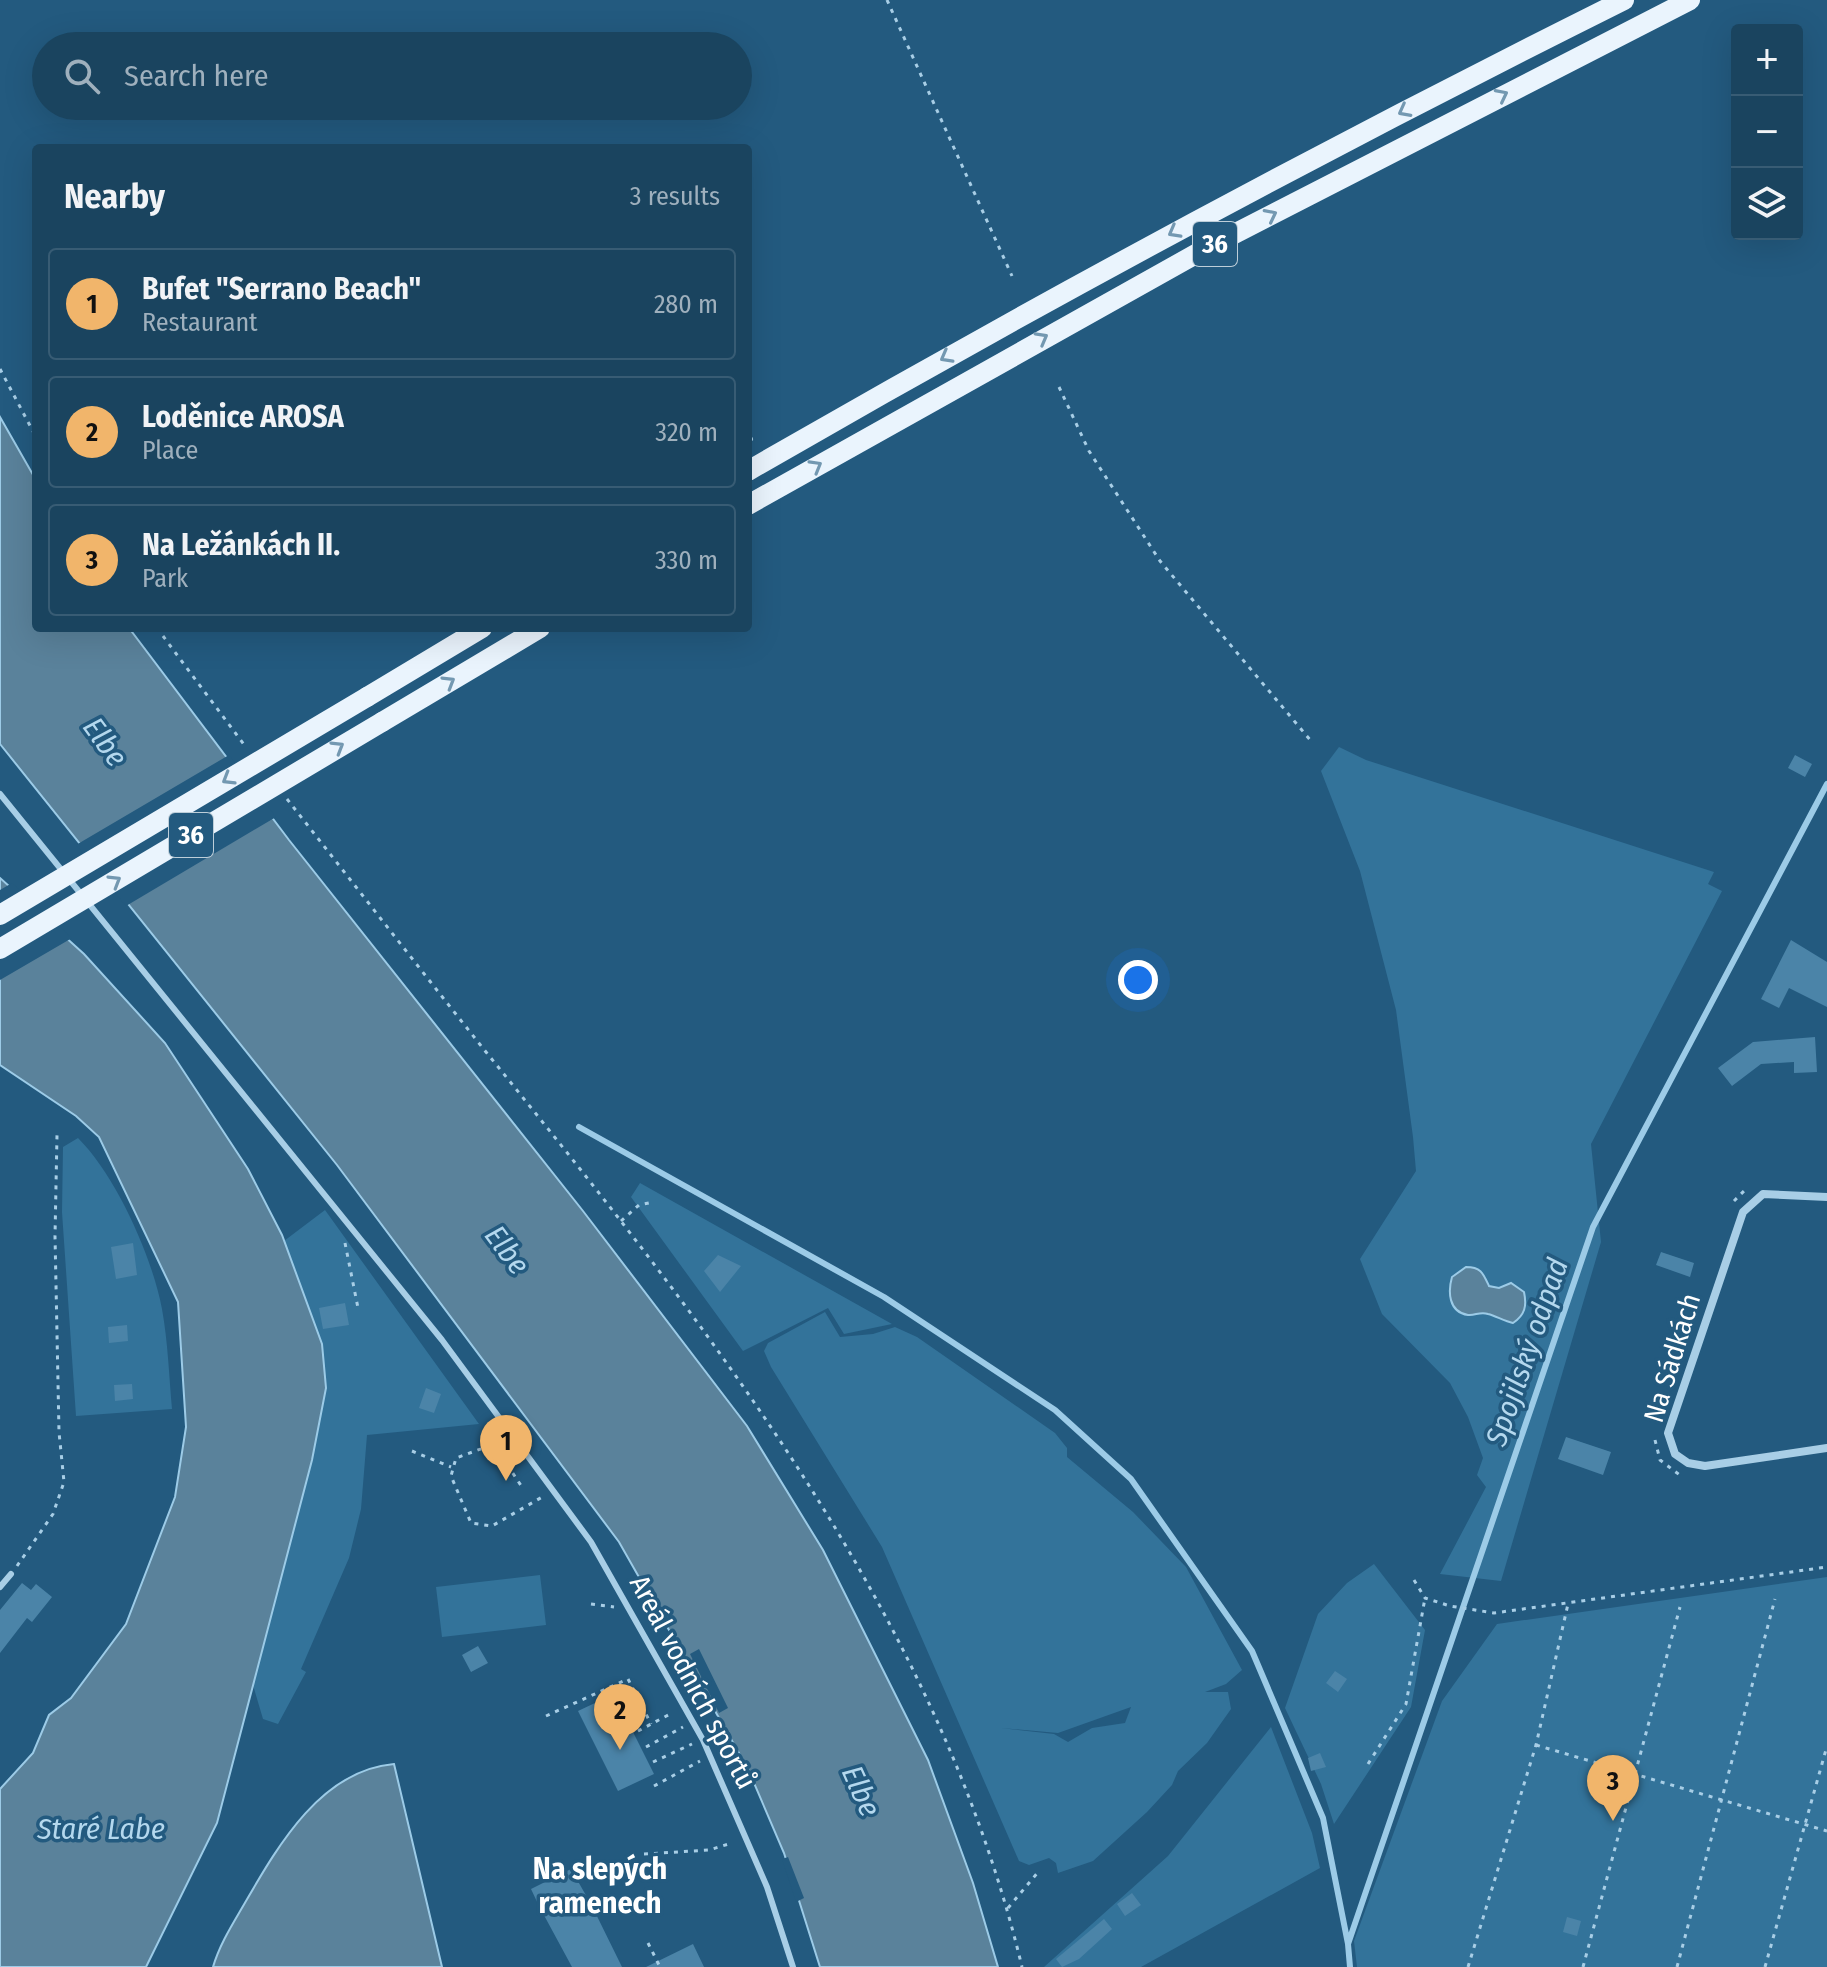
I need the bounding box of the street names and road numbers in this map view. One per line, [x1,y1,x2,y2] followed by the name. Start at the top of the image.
[1193,222,1237,266] road number: 36
[169,813,213,857] road number: 36
[1637,1290,1707,1426] street label: Na Sádkách
[623,1570,763,1794] street label: Areál vodních sportů

